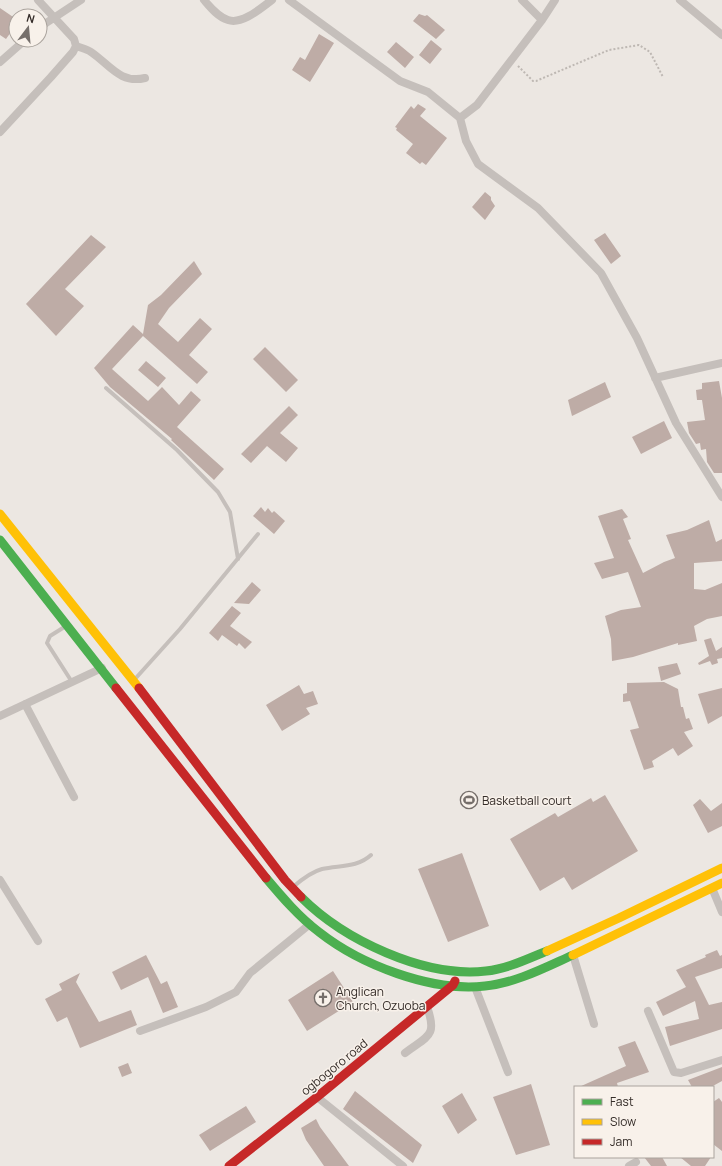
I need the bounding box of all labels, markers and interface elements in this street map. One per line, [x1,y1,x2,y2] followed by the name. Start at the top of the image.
[8,8,48,48] north arrow
[25,10,37,26] text: N
[459,790,479,810] sports icon: Basketball court
[482,792,572,809] place label: Basketball court
[336,983,425,1014] place label: Anglican Church, Ozuoba
[313,988,333,1008] church icon: Anglican Church, Ozuoba
[297,1035,371,1099] street label: ogbogoro road
[574,1086,714,1158] legend
[610,1093,634,1110] text: Fast
[610,1113,636,1130] text: Slow
[610,1133,632,1150] text: Jam

